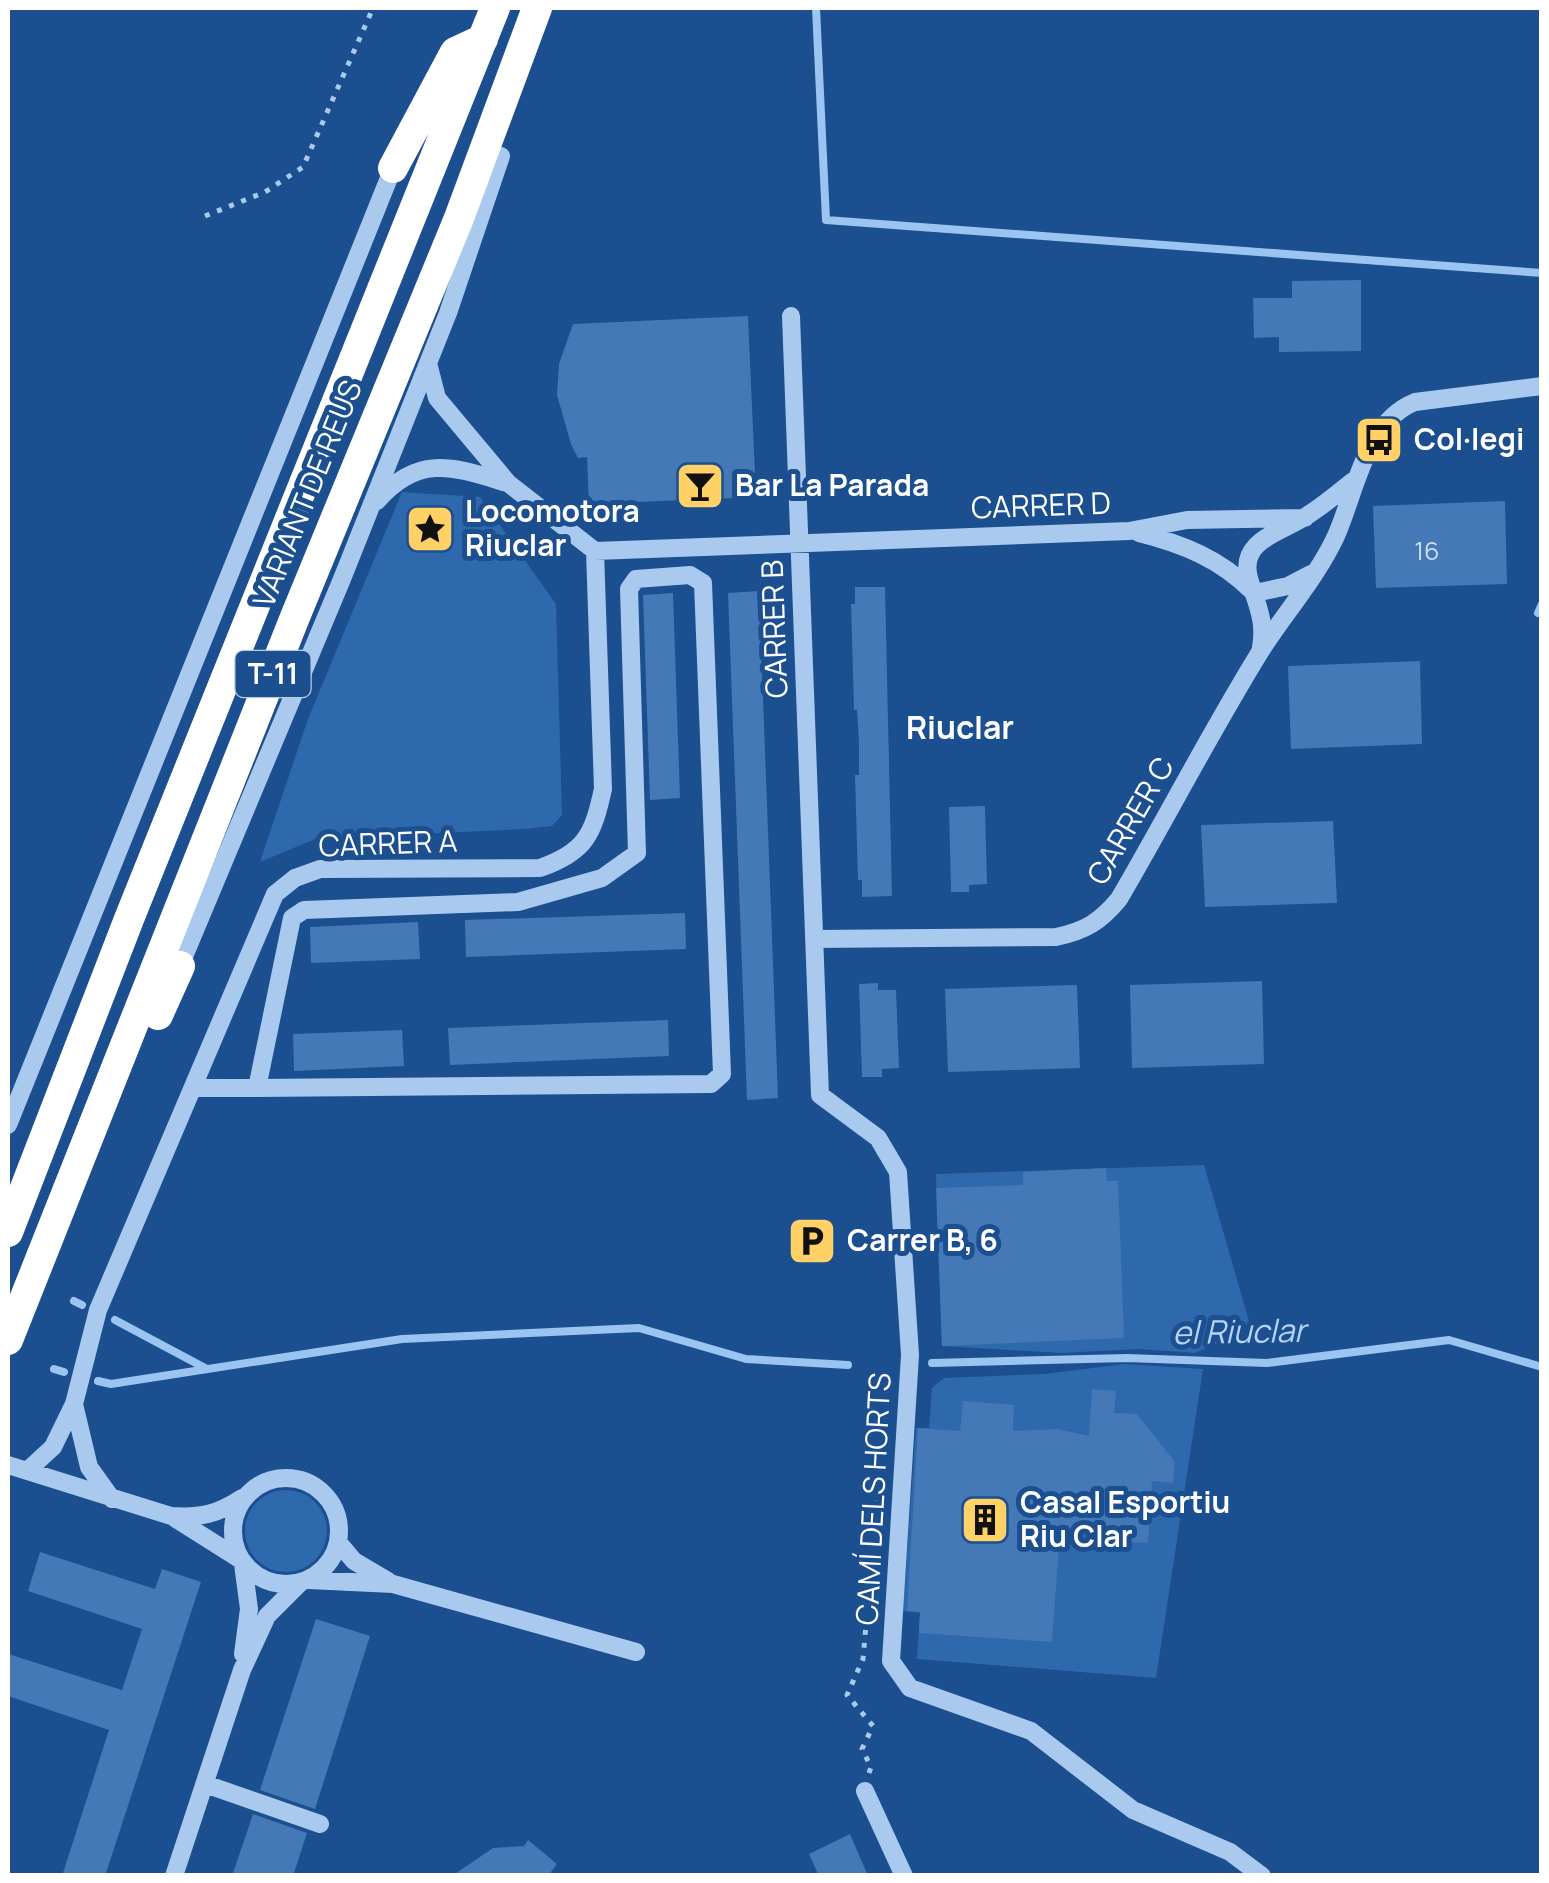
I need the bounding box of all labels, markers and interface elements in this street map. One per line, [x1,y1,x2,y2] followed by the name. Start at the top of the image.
[242,374,371,613] street label: VARIANT DE REUS
[1353,414,1405,466] bus stop icon: Col·legi
[1414,418,1524,459] place label: Col·legi
[674,460,726,512] bar icon: Bar La Parada
[735,464,929,505] place label: Bar La Parada
[970,482,1112,527] street label: CARRER D
[465,490,640,565] place label: Locomotora Riuclar
[404,503,456,555] place icon: Locomotora Riuclar
[1414,533,1440,568] house number: 16
[751,559,796,699] street label: CARRER B
[236,651,310,697] road number: T-11
[906,705,1014,749] district label: Riuclar
[1077,749,1183,892] street label: CARRER C
[318,820,458,865] street label: CARRER A
[786,1215,838,1267] parking icon: Carrer B, 6
[847,1219,998,1260] place label: Carrer B, 6
[1172,1308,1310,1354] water label: el Riuclar
[845,1372,900,1626] street label: CAMÍ DELS HORTS
[1020,1481,1230,1556] place label: Casal Esportiu Riu Clar
[959,1494,1011,1546] building icon: Casal Esportiu Riu Clar

